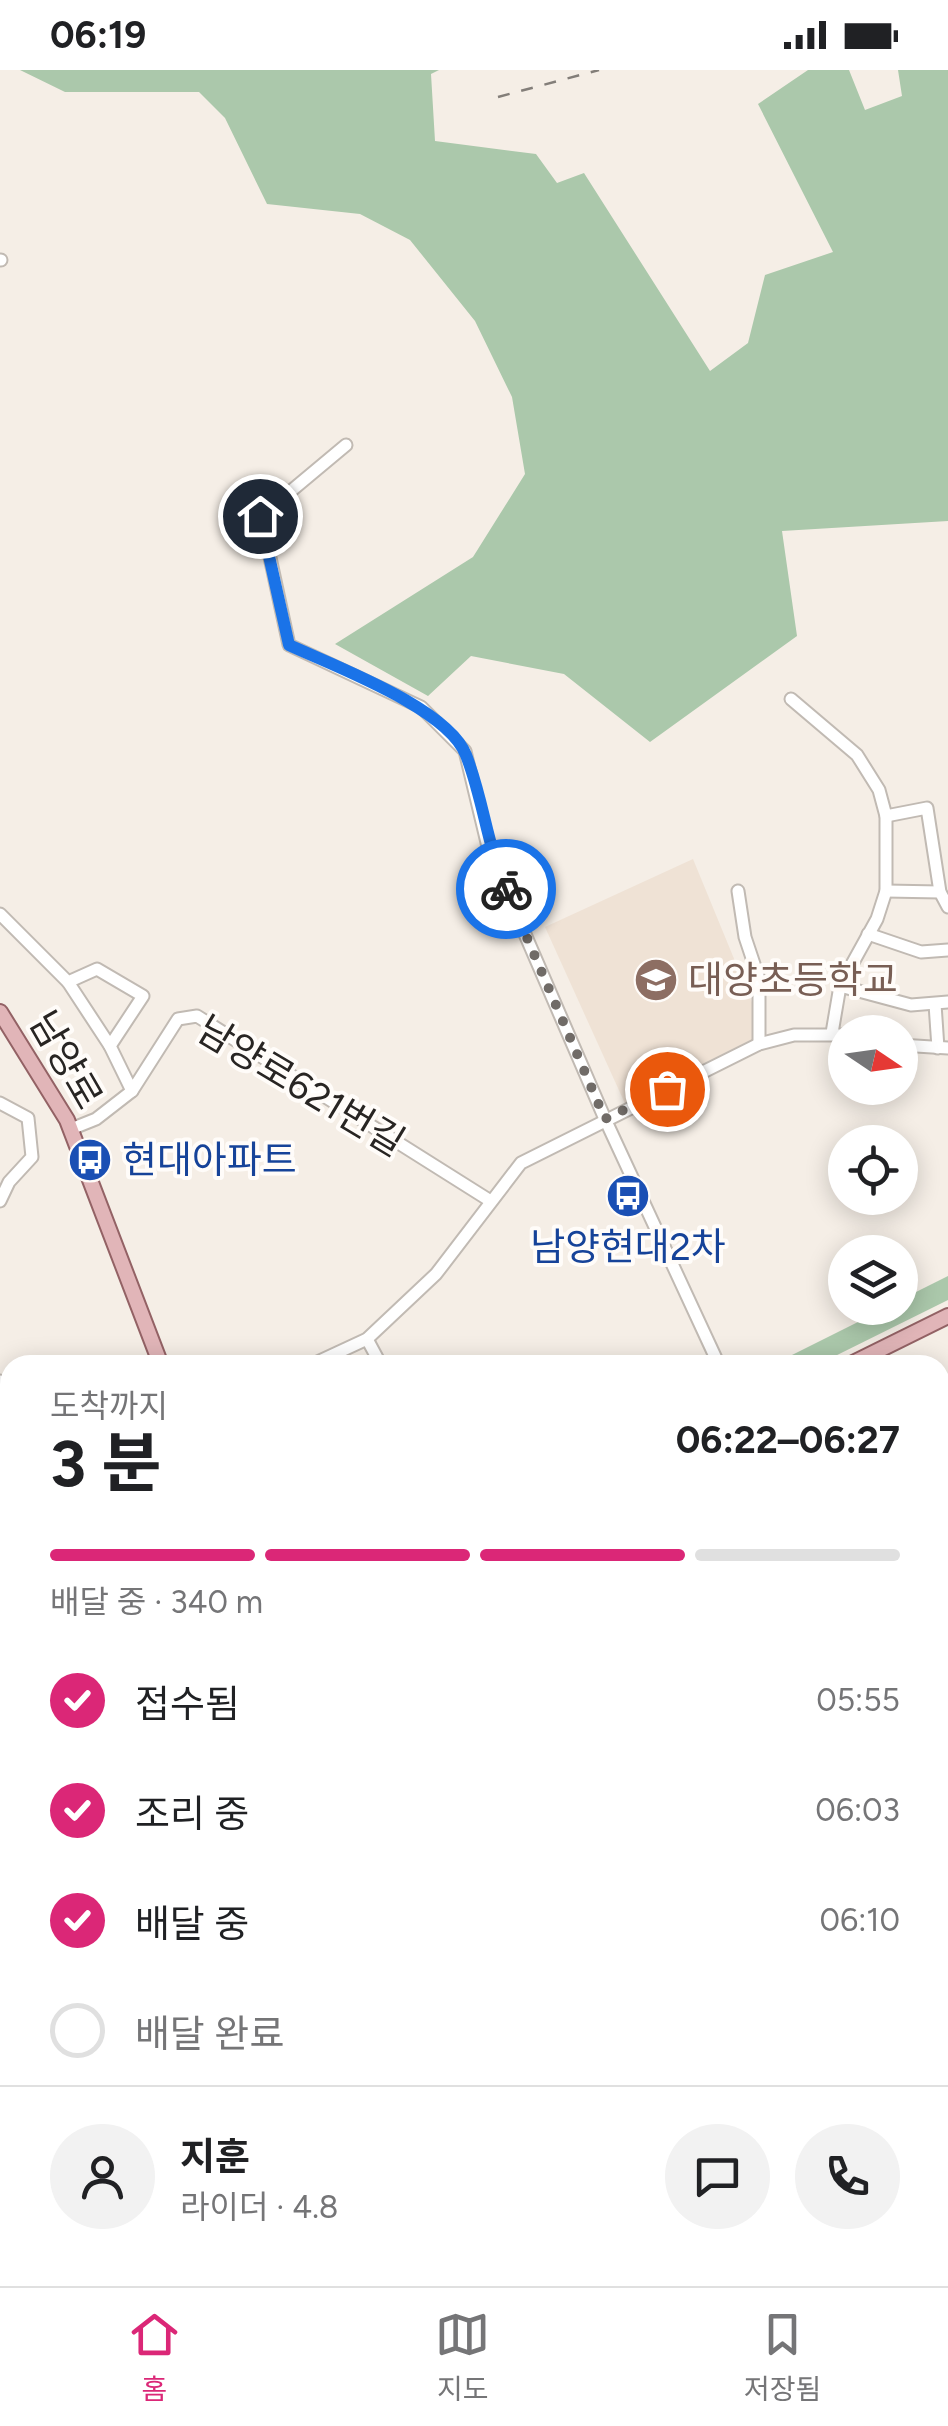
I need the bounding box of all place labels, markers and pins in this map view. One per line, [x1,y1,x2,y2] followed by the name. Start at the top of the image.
[218,474,303,559] pin
[633,957,679,1003] school or university icon: 대양초등학교
[688,957,898,1003] place label: 대양초등학교
[625,1047,710,1132] pin
[67,1137,113,1183] bus stop icon: 현대아파트
[122,1137,297,1183] place label: 현대아파트
[605,1173,651,1219] bus stop icon: 남양현대2차
[530,1224,726,1270] place label: 남양현대2차

